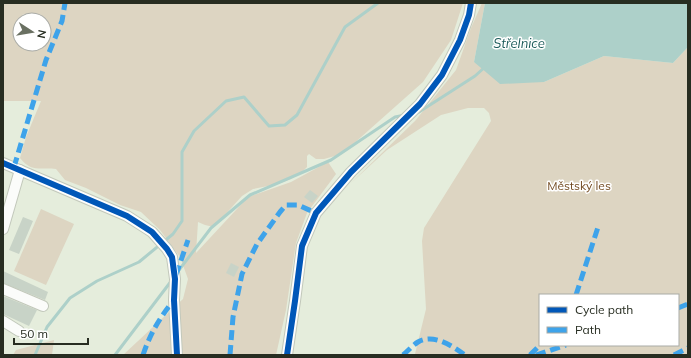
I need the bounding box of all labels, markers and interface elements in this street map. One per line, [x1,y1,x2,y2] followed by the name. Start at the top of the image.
[12,12,52,52] north arrow
[34,29,49,40] text: N
[493,35,545,51] water label: Střelnice
[547,178,611,193] park label: Městský les
[539,294,679,346] legend
[575,302,633,317] text: Cycle path
[14,320,88,346] scale bar
[575,322,601,337] text: Path
[20,326,48,341] text: 50 m

